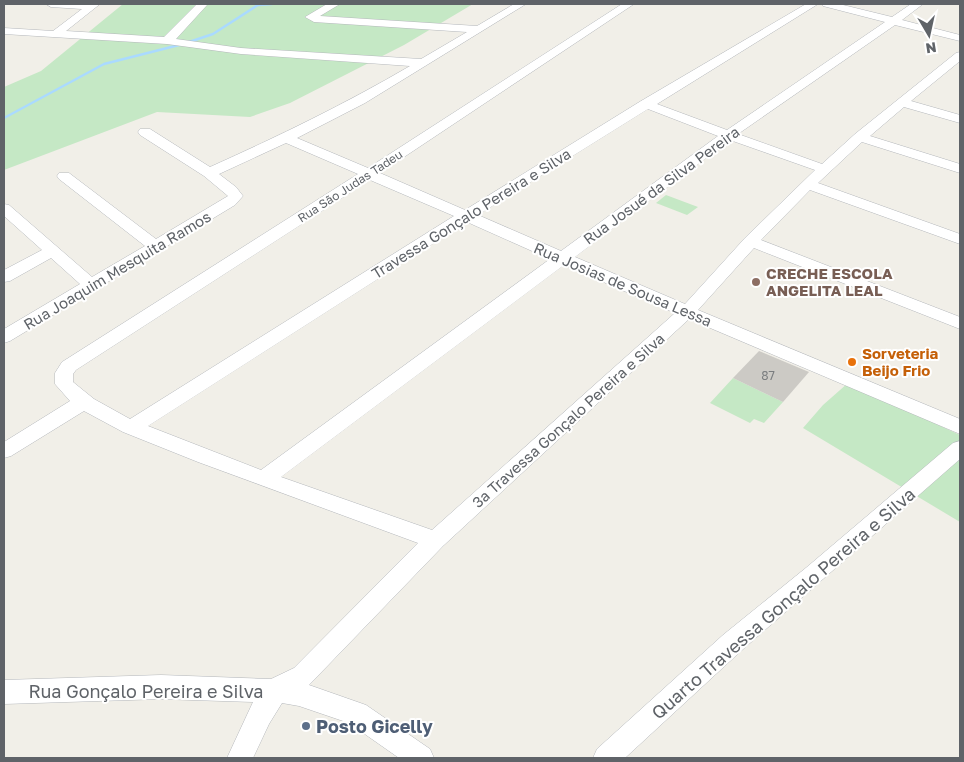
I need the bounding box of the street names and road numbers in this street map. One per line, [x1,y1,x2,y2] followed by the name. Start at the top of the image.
[579,122,743,248] street label: Rua Josué da Silva Pereira
[368,144,574,282] street label: Travessa Gonçalo Pereira e Silva
[295,147,405,225] street label: Rua São Judas Tadeu
[20,207,214,333] street label: Rua Joaquim Mesquita Ramos
[531,238,715,330] street label: Rua Josias de Sousa Lessa
[468,329,668,511] street label: 3ª Travessa Gonçalo Pereira e Silva
[647,483,919,723] street label: Quarto Travessa Gonçalo Pereira e Silva
[29,680,263,702] street label: Rua Gonçalo Pereira e Silva

